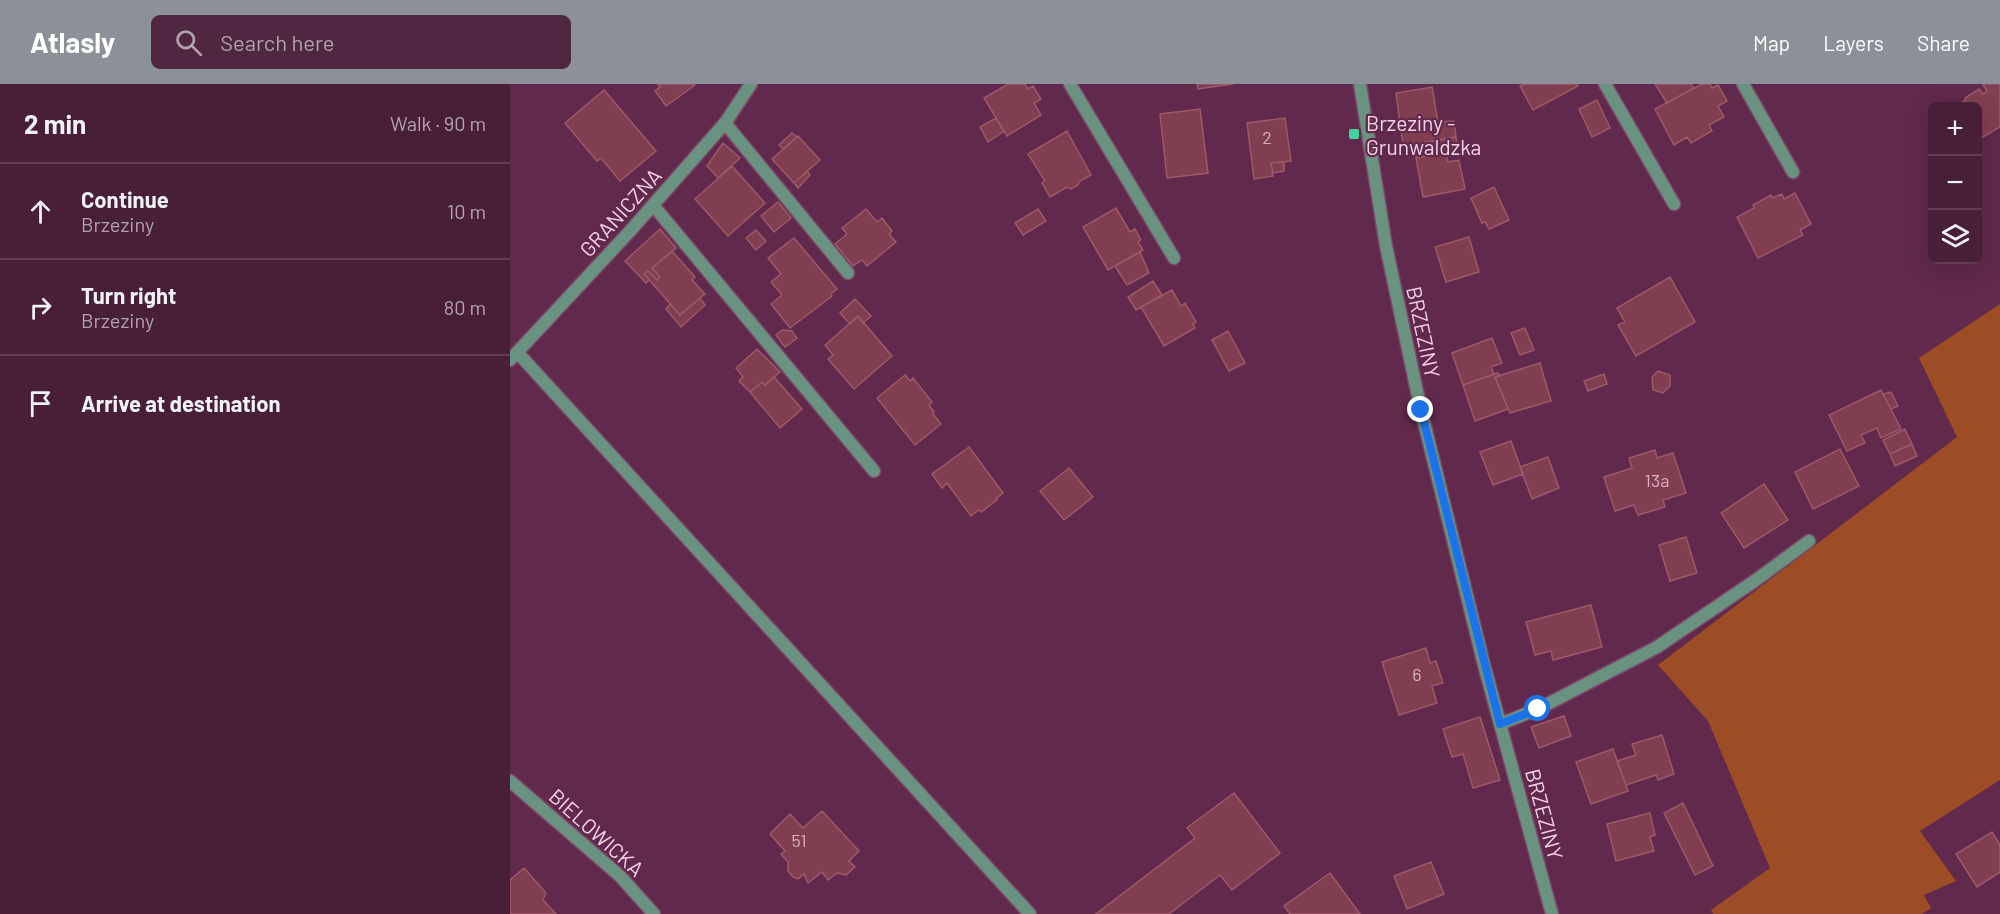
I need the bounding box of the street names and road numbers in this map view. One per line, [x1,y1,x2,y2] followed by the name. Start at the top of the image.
[574,163,666,261] street label: GRANICZNA
[1402,284,1446,380] street label: BRZEZINY
[1521,766,1569,862] street label: BRZEZINY
[544,783,650,881] street label: BIELOWICKA

